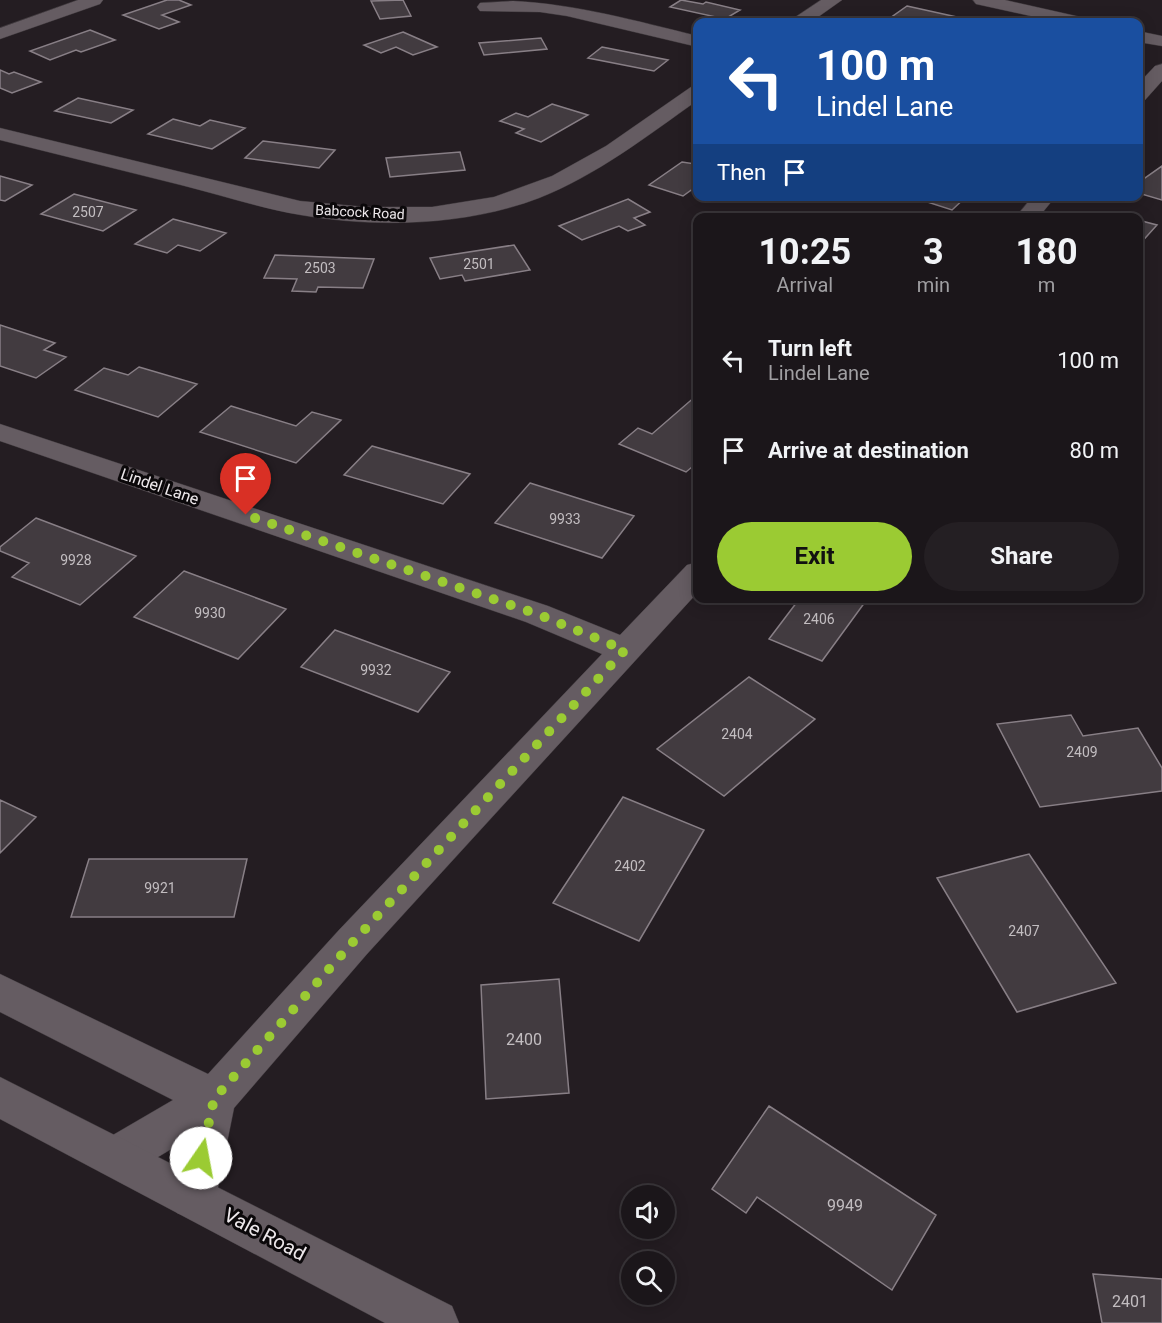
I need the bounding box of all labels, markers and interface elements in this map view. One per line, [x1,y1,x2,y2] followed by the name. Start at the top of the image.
[816,41,935,90] text: 100 m
[717,42,795,120] icon: left
[816,91,953,123] text: Lindel Lane
[778,156,811,189] icon: arrive
[717,160,766,185] text: Then
[315,202,405,222] street label: Babcock Road
[72,204,104,220] house number: 2507
[758,231,851,273] text: 10:25
[923,231,944,273] text: 3
[1016,231,1078,273] text: 180
[463,256,495,272] house number: 2501
[304,260,336,276] house number: 2503
[776,273,833,297] text: Arrival
[917,273,950,297] text: min
[1038,273,1055,297] text: m
[768,336,852,361] text: Turn left
[717,344,750,377] icon: left
[1057,348,1119,373] text: 100 m
[768,361,870,385] text: Lindel Lane
[717,434,750,467] icon: arrive
[768,438,969,463] text: Arrive at destination
[1070,438,1119,463] text: 80 m
[220,453,271,515] pin
[229,462,262,495] icon: arrive
[118,464,201,509] street label: Lindel Lane
[549,511,581,527] house number: 9933
[717,522,912,591] button: Exit
[924,522,1119,591] button: Share
[60,552,92,568] house number: 9928
[194,605,226,621] house number: 9930
[803,611,835,627] house number: 2406
[360,662,392,678] house number: 9932
[721,726,753,742] house number: 2404
[1066,744,1098,760] house number: 2409
[614,858,646,874] house number: 2402
[144,880,176,896] house number: 9921
[1008,923,1040,939] house number: 2407
[506,1030,542,1049] house number: 2400
[169,1126,233,1190] position arrow
[621,1185,675,1305] map controls
[621,1185,675,1239] button: sound
[827,1196,863,1215] house number: 9949
[220,1202,310,1266] street label: Vale Road
[621,1251,675,1305] button: search
[1112,1292,1148,1311] house number: 2401

